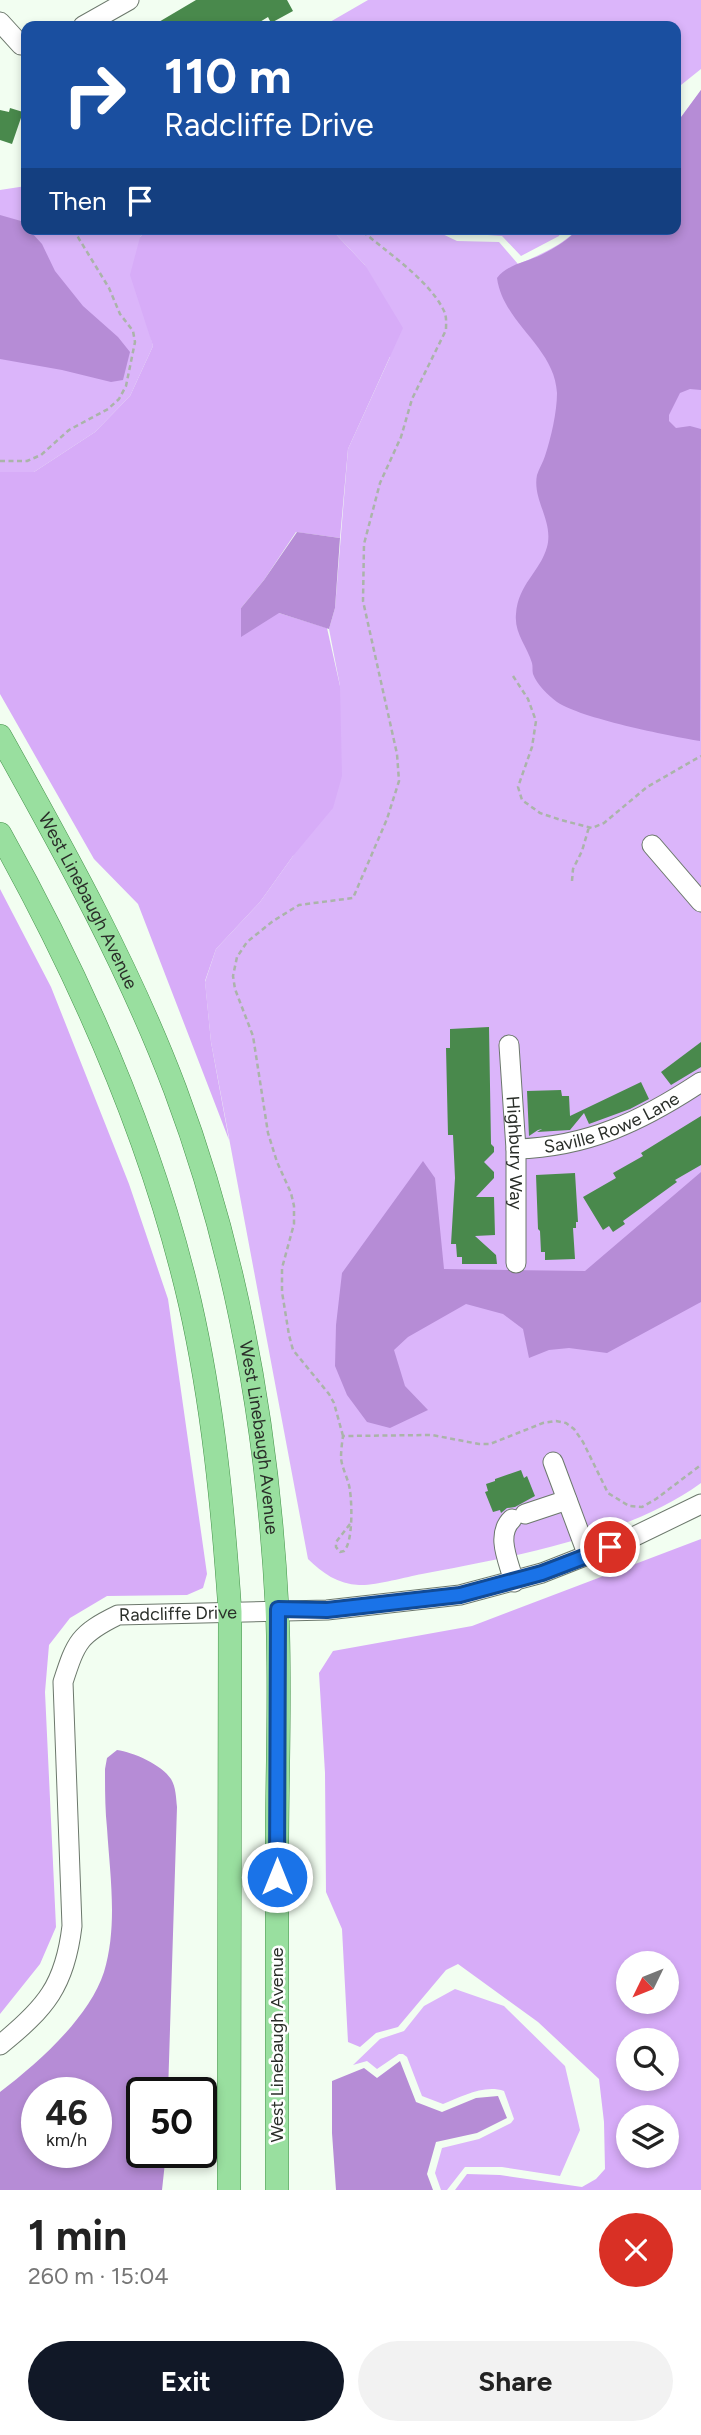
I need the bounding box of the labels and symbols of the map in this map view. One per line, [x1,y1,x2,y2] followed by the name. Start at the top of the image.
[34,809,142,993] street label: West Linebaugh Avenue
[542,1087,683,1158] street label: Saville Rowe Lane
[501,1095,527,1210] street label: Highbury Way
[235,1339,283,1536] street label: West Linebaugh Avenue
[580,1517,640,1577] pin
[119,1601,237,1626] street label: Radcliffe Drive
[240,1840,314,1914] position arrow
[266,1947,288,2143] street label: West Linebaugh Avenue
[616,1951,679,2014] north arrow
[126,2077,217,2168] speed limit sign: 50

